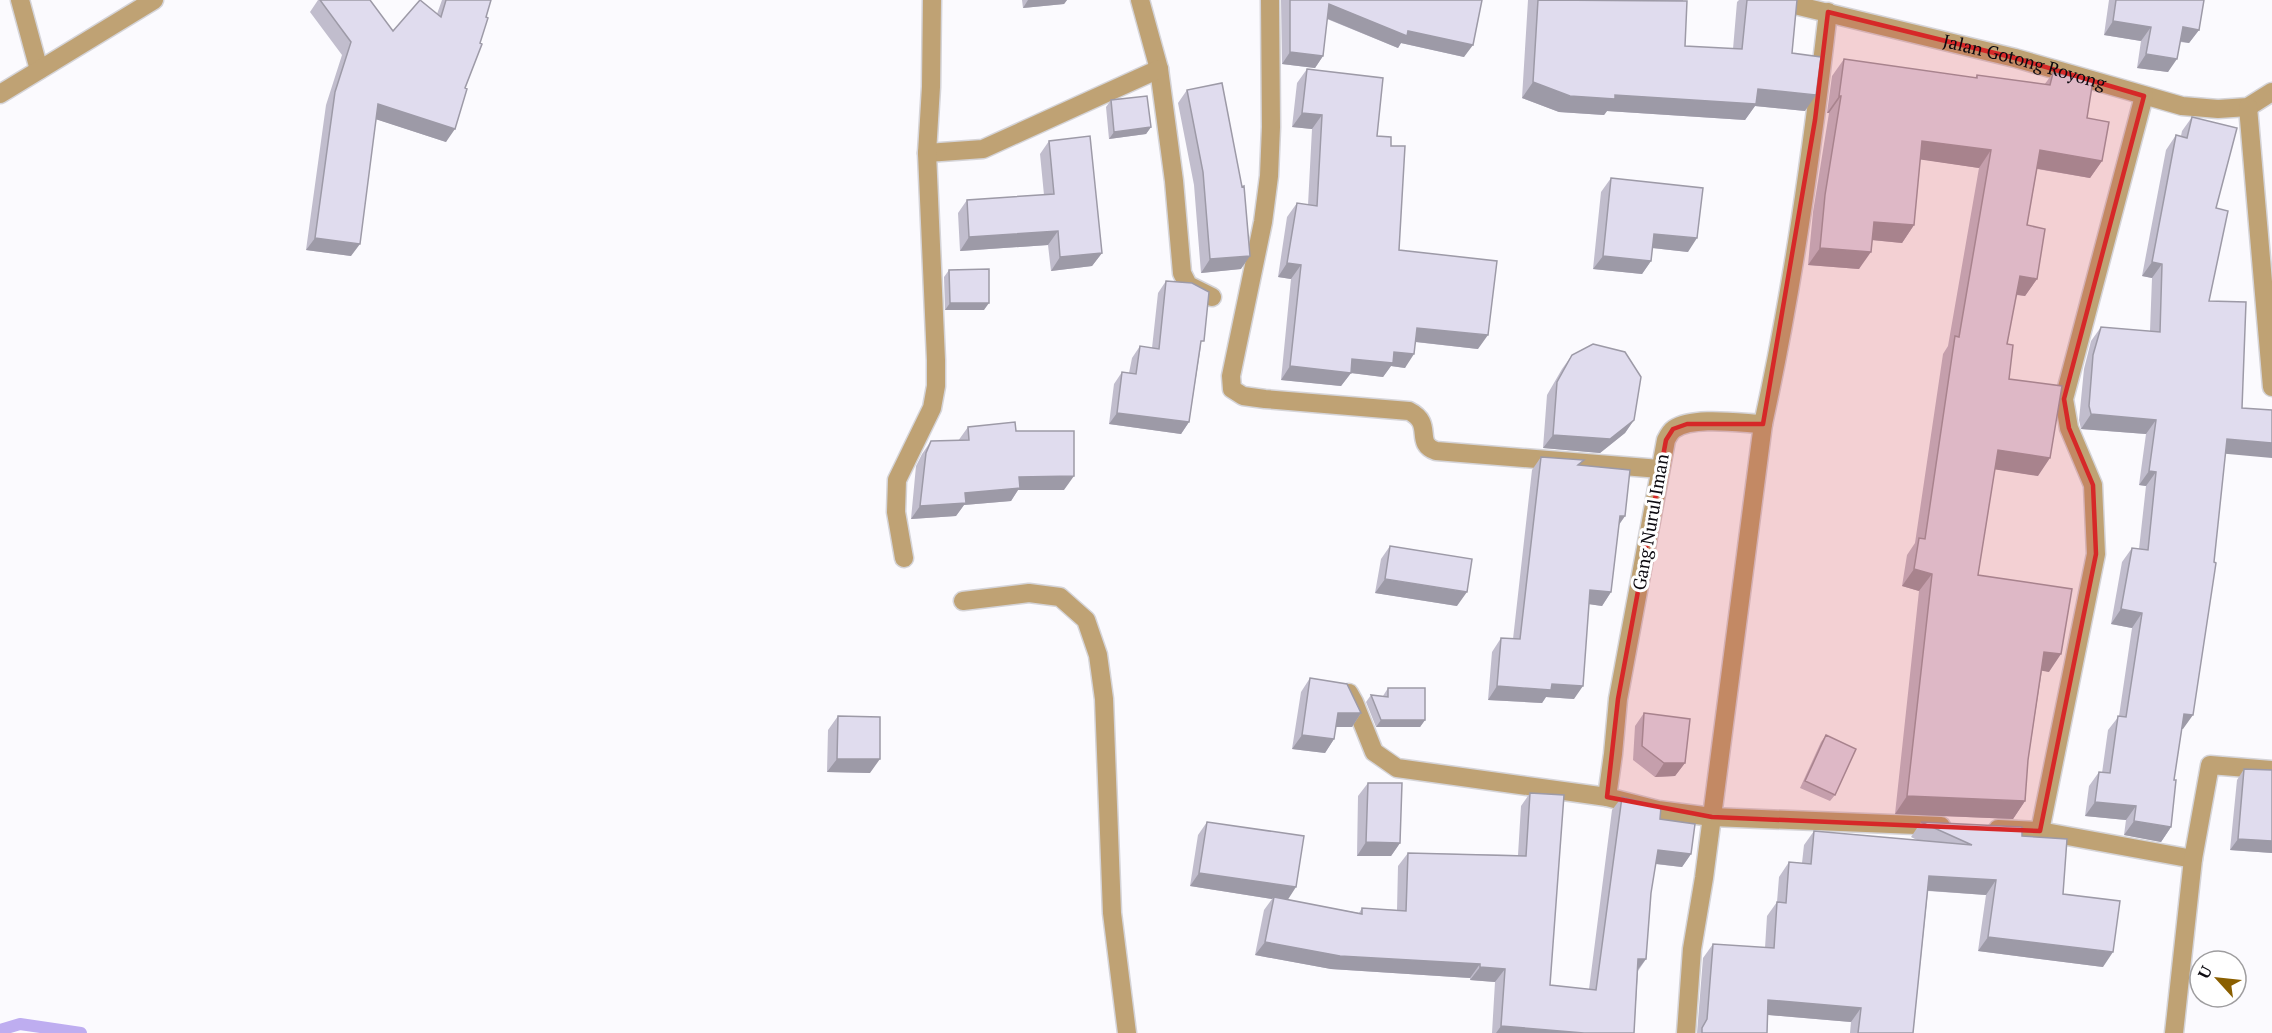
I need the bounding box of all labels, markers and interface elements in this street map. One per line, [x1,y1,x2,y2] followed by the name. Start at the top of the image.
[1941,28,2109,95] street label: Jalan Gotong Royong
[1626,451,1674,592] street label: Gang Nurul Iman
[2188,949,2248,1009] north arrow
[2192,962,2217,982] text: U

